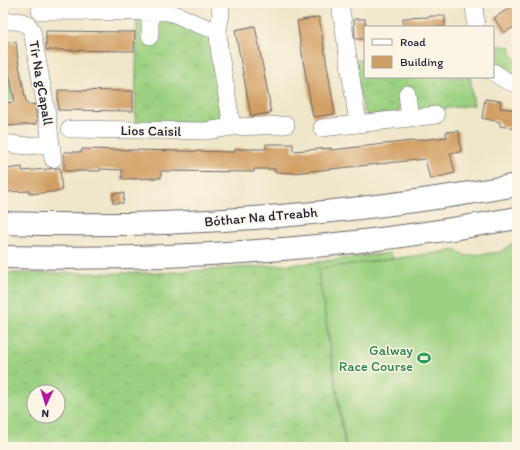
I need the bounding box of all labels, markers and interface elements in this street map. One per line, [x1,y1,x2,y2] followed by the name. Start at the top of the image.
[364,26,494,78] legend
[400,35,426,49] text: Road
[25,39,57,127] street label: Tír Na gCapall
[400,55,444,69] text: Building
[120,122,182,140] street label: Lios Caisil
[204,204,319,230] street label: Bóthar Na dTreabh
[339,342,413,375] place label: Galway Race Course
[416,350,432,366] sports icon: Galway Race Course
[26,384,66,424] north arrow
[41,407,50,420] text: N

